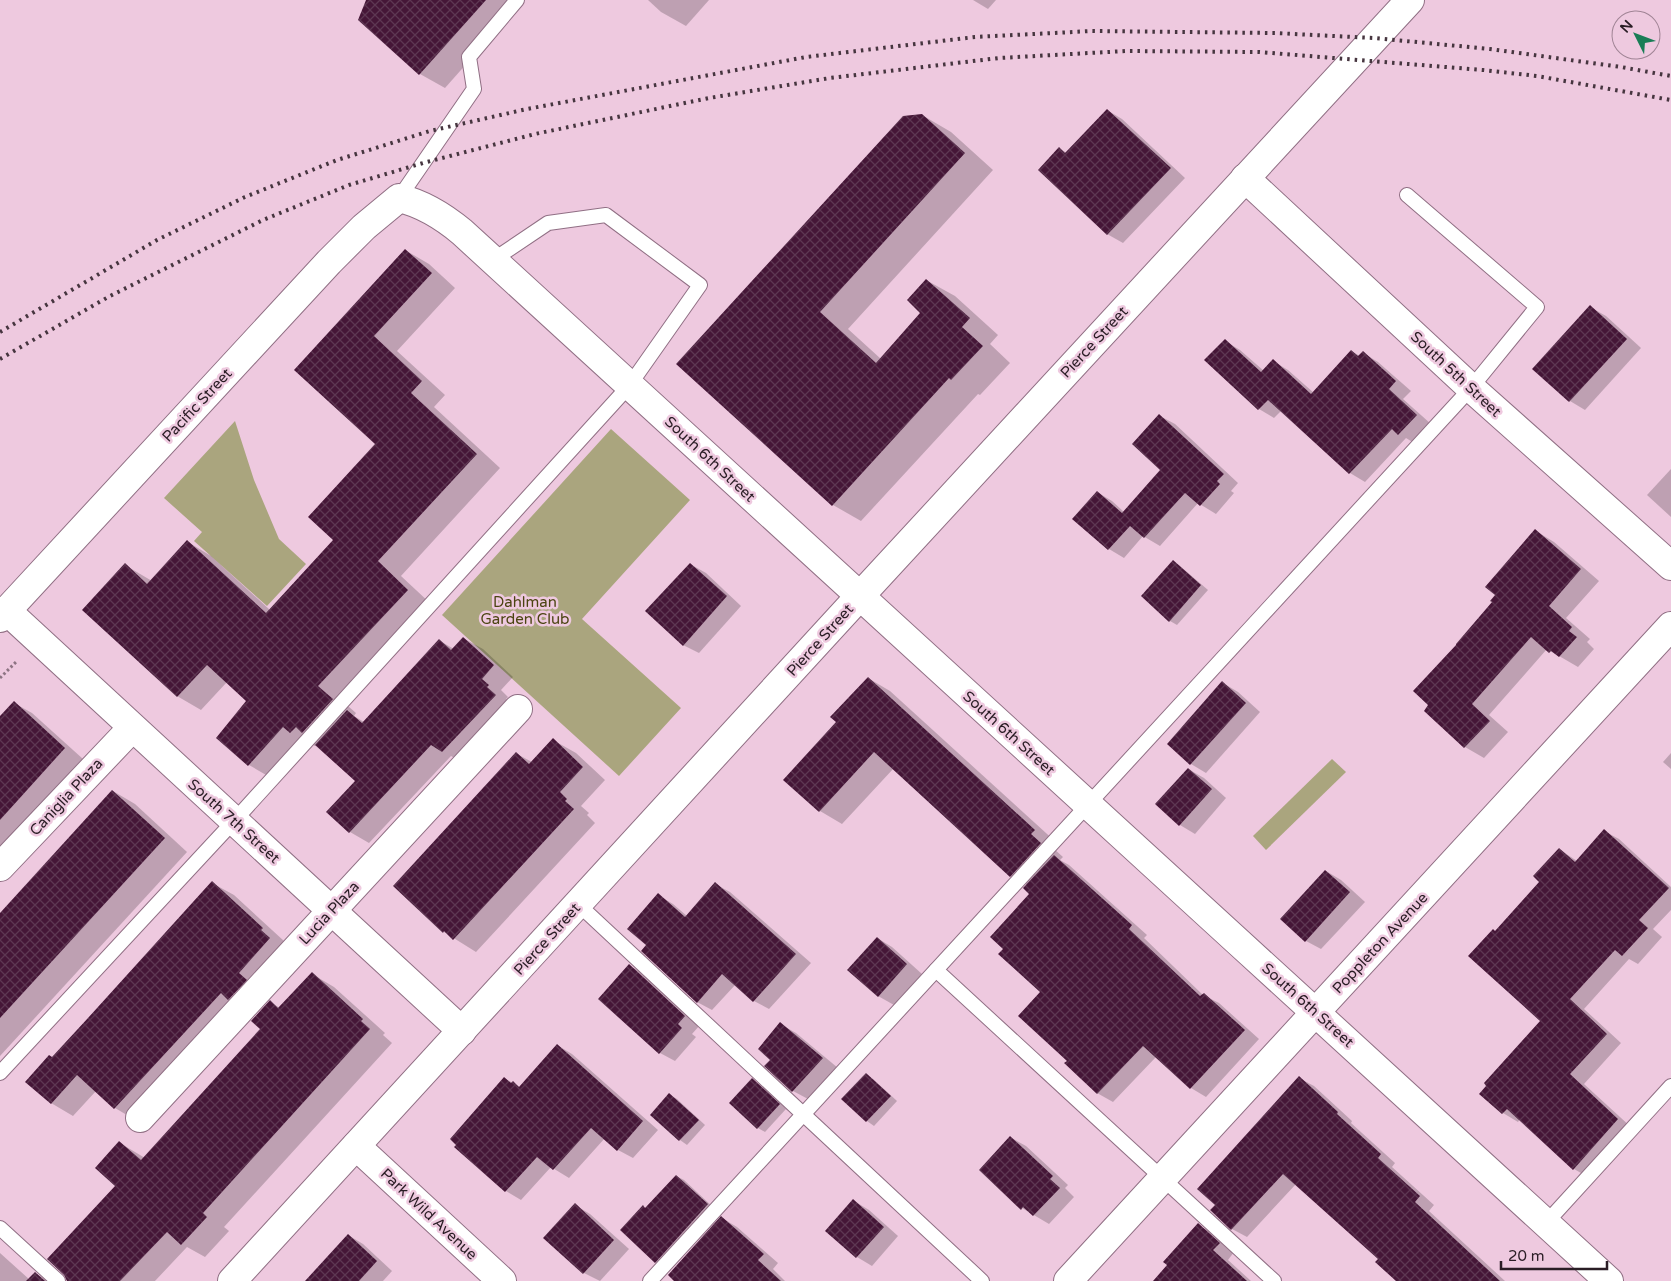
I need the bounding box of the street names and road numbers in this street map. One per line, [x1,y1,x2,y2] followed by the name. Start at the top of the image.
[1056,302,1132,381] street label: Pierce Street
[1407,327,1505,421] street label: South 5th Street
[158,364,236,446] street label: Pacific Street
[661,412,759,506] street label: South 6th Street
[783,600,857,680] street label: Pierce Street
[959,687,1059,779] street label: South 6th Street
[26,755,106,839] street label: Caniglia Plaza
[184,775,284,867] street label: South 7th Street
[295,878,363,948] street label: Lucia Plaza
[1329,889,1431,997] street label: Poppleton Avenue
[510,899,584,979] street label: Pierce Street
[1258,959,1358,1051] street label: South 6th Street
[377,1165,481,1263] street label: Park Wild Avenue

